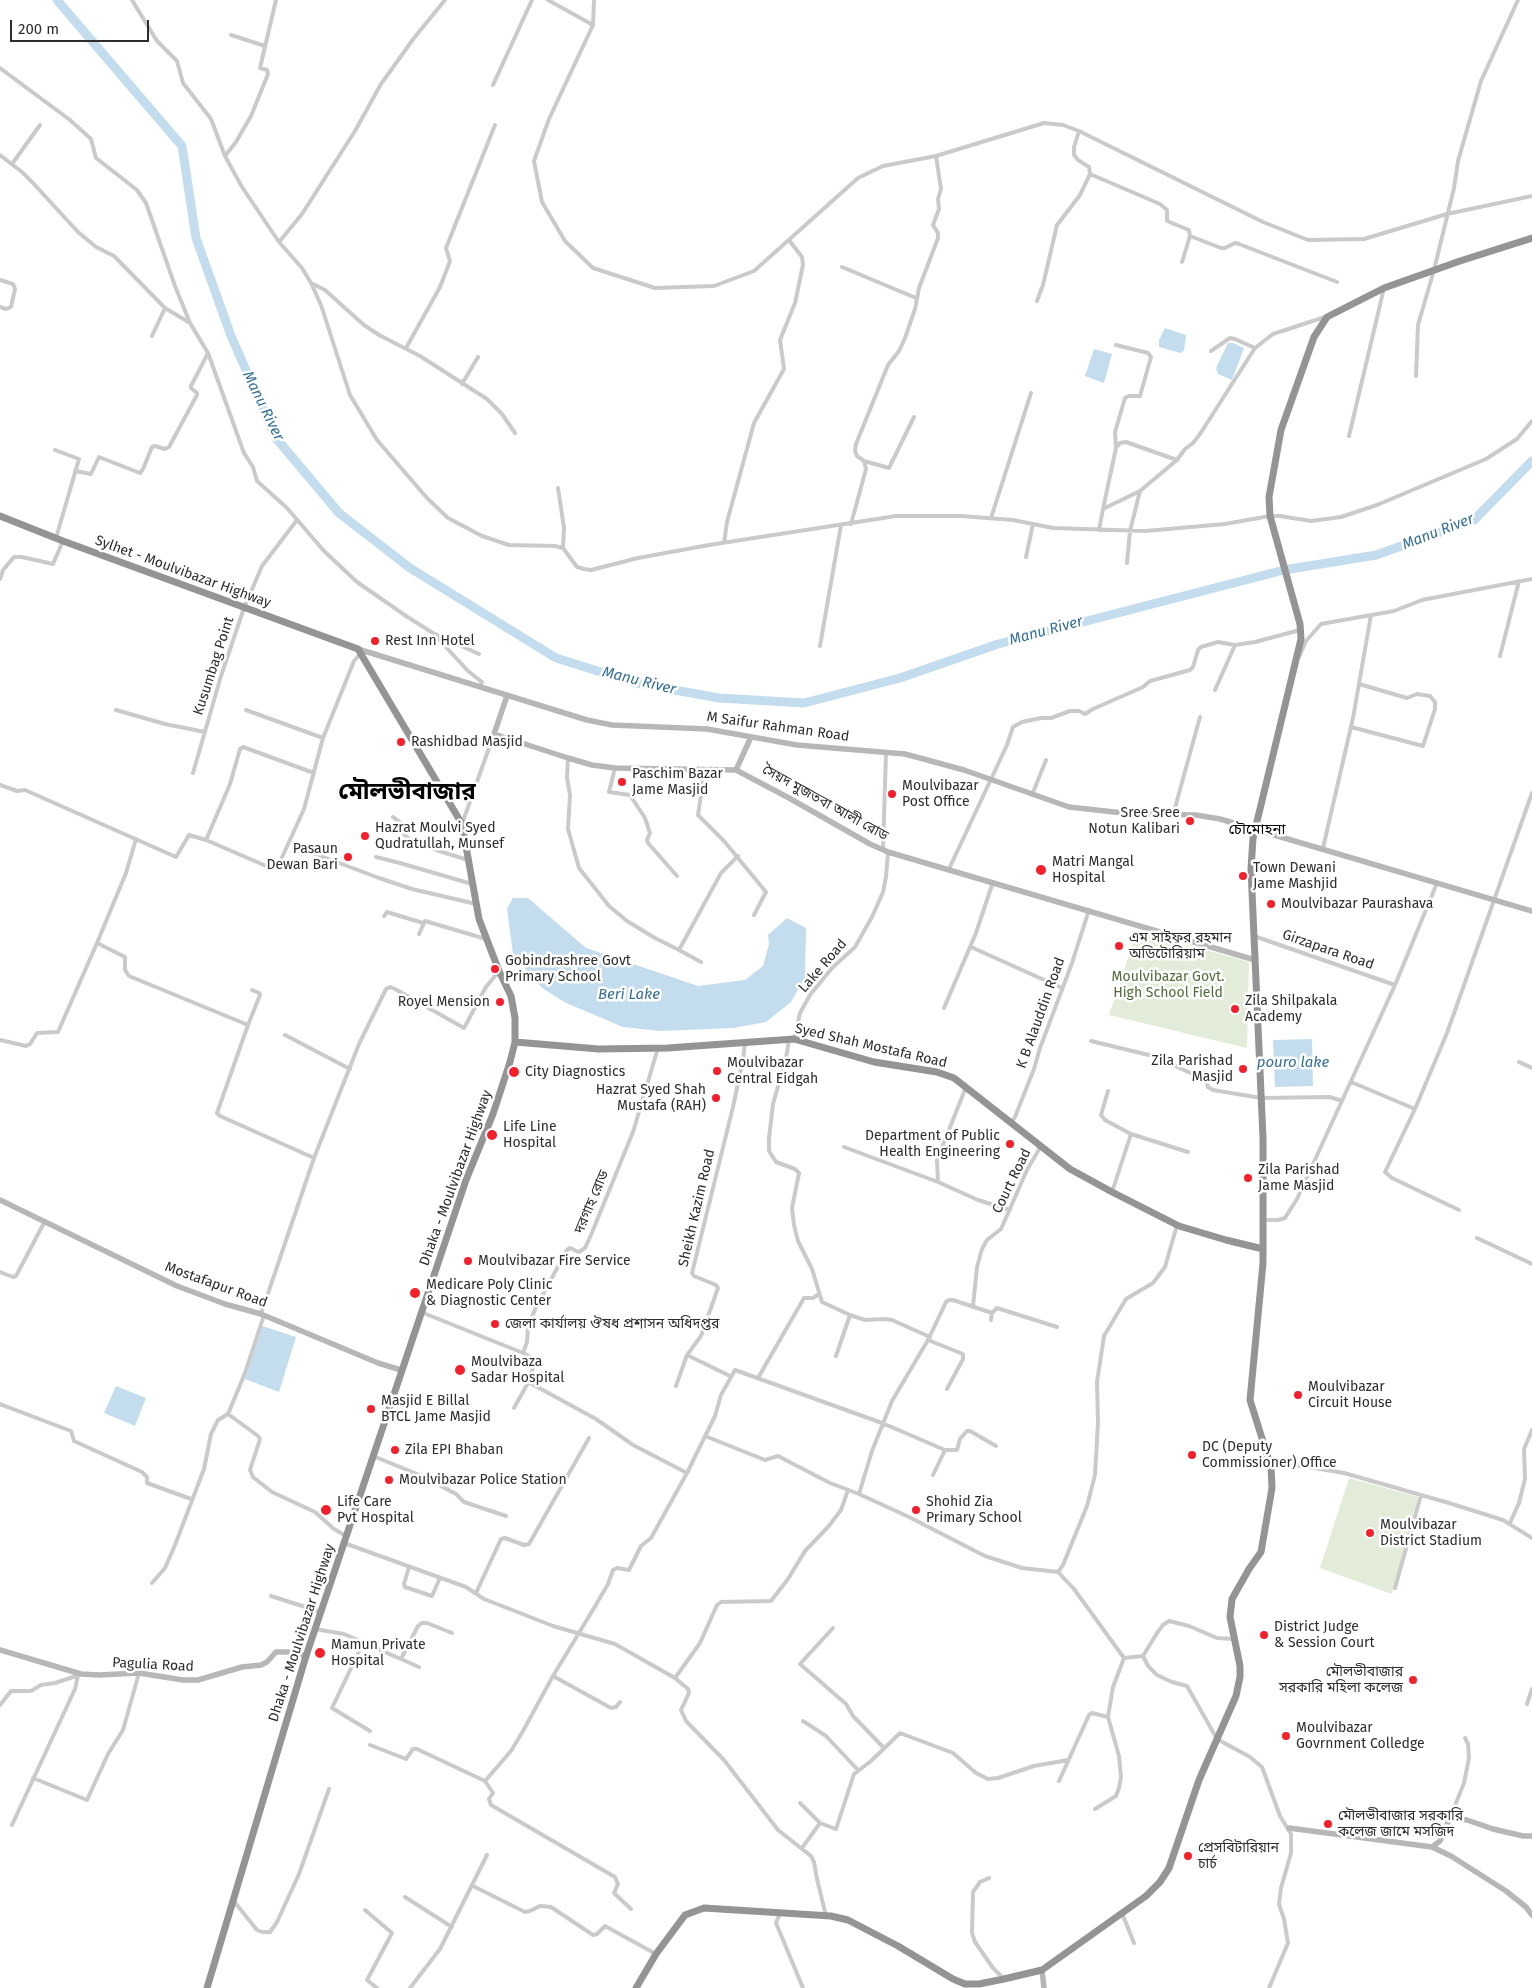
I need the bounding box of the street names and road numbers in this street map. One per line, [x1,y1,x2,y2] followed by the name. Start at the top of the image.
[93,532,273,612] street label: Sylhet - Moulvibazar Highway
[190,615,238,717] street label: Kusumbag Point
[706,709,850,745] street label: M Saifur Rahman Road
[759,761,891,845] street label: সৈয়দ মুজতবা আলী রোড
[1280,926,1376,974] street label: Girzapara Road
[795,936,851,996] street label: Lake Road
[1013,955,1069,1071] street label: K B Alauddin Road
[793,1020,949,1072] street label: Syed Shah Mostafa Road
[416,1088,496,1268] street label: Dhaka - Moulvibazar Highway
[989,1146,1035,1216] street label: Court Road
[675,1147,719,1269] street label: Sheikh Kazim Road
[571,1168,613,1236] street label: দরগাহ রোড
[162,1259,270,1311] street label: Mostafapur Road
[265,1542,339,1724] street label: Dhaka - Moulvibazar Highway
[112,1654,194,1676] street label: Pagulia Road

